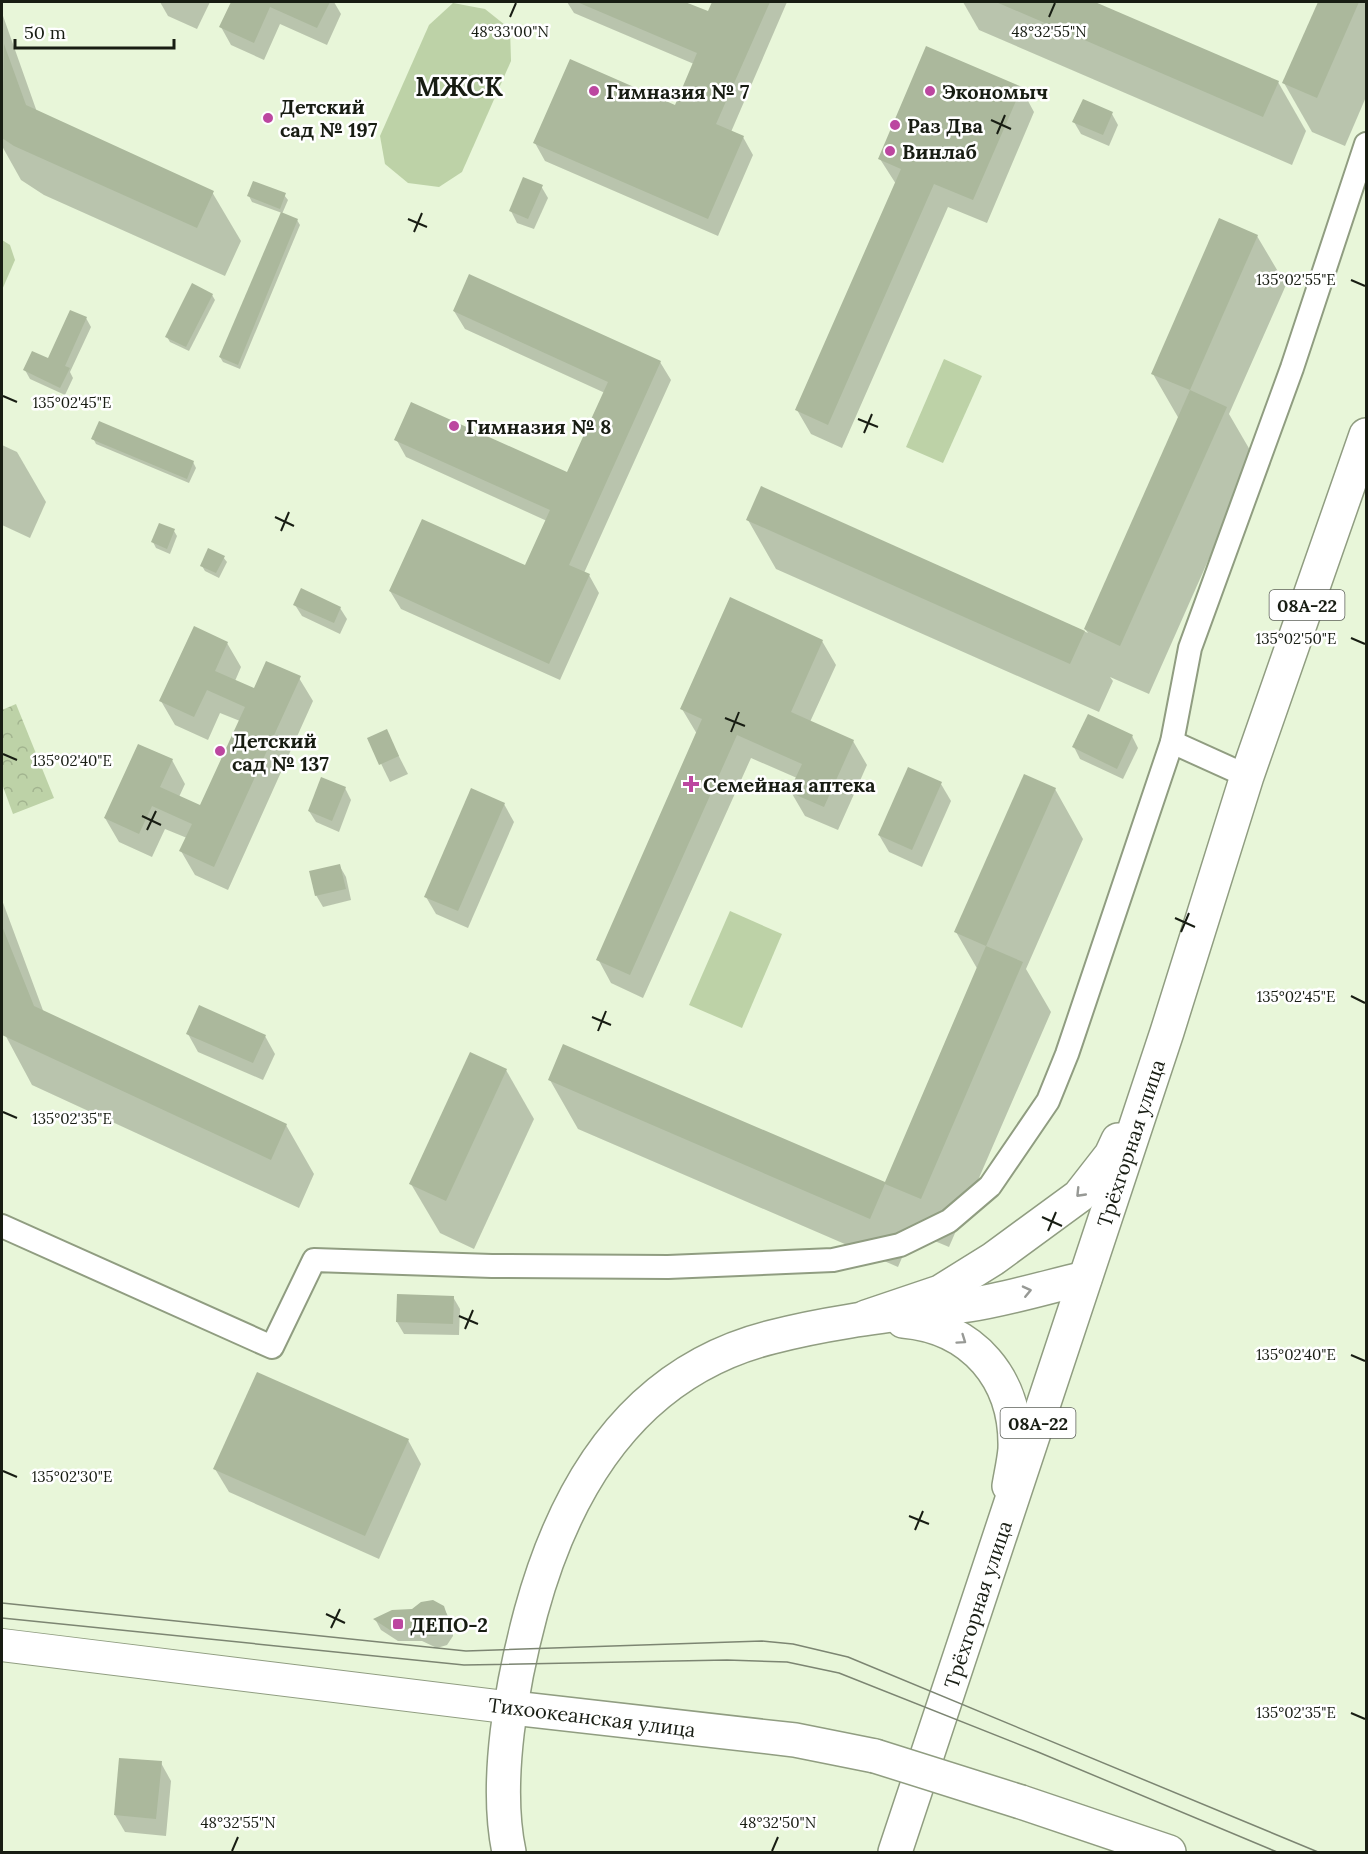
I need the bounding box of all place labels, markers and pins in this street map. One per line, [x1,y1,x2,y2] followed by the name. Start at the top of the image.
[606,79,749,104] place label: Гимназия № 7
[942,79,1048,104] place label: Экономыч
[587,84,601,98] marker: Гимназия № 7
[923,84,937,98] marker: Экономыч
[280,94,377,142] place label: Детский сад № 197
[261,111,275,125] marker: Детский сад № 197
[907,113,984,138] place label: Раз Два
[888,118,902,132] marker: Раз Два
[902,139,977,164] place label: Винлаб
[883,144,897,158] marker: Винлаб
[466,414,611,439] place label: Гимназия № 8
[447,419,461,433] marker: Гимназия № 8
[232,728,329,776] place label: Детский сад № 137
[213,744,227,758] marker: Детский сад № 137
[703,772,876,797] place label: Семейная аптека
[684,777,698,791] marker: Семейная аптека
[410,1612,488,1637] place label: ДЕПО-2
[391,1617,405,1631] marker: ДЕПО-2

